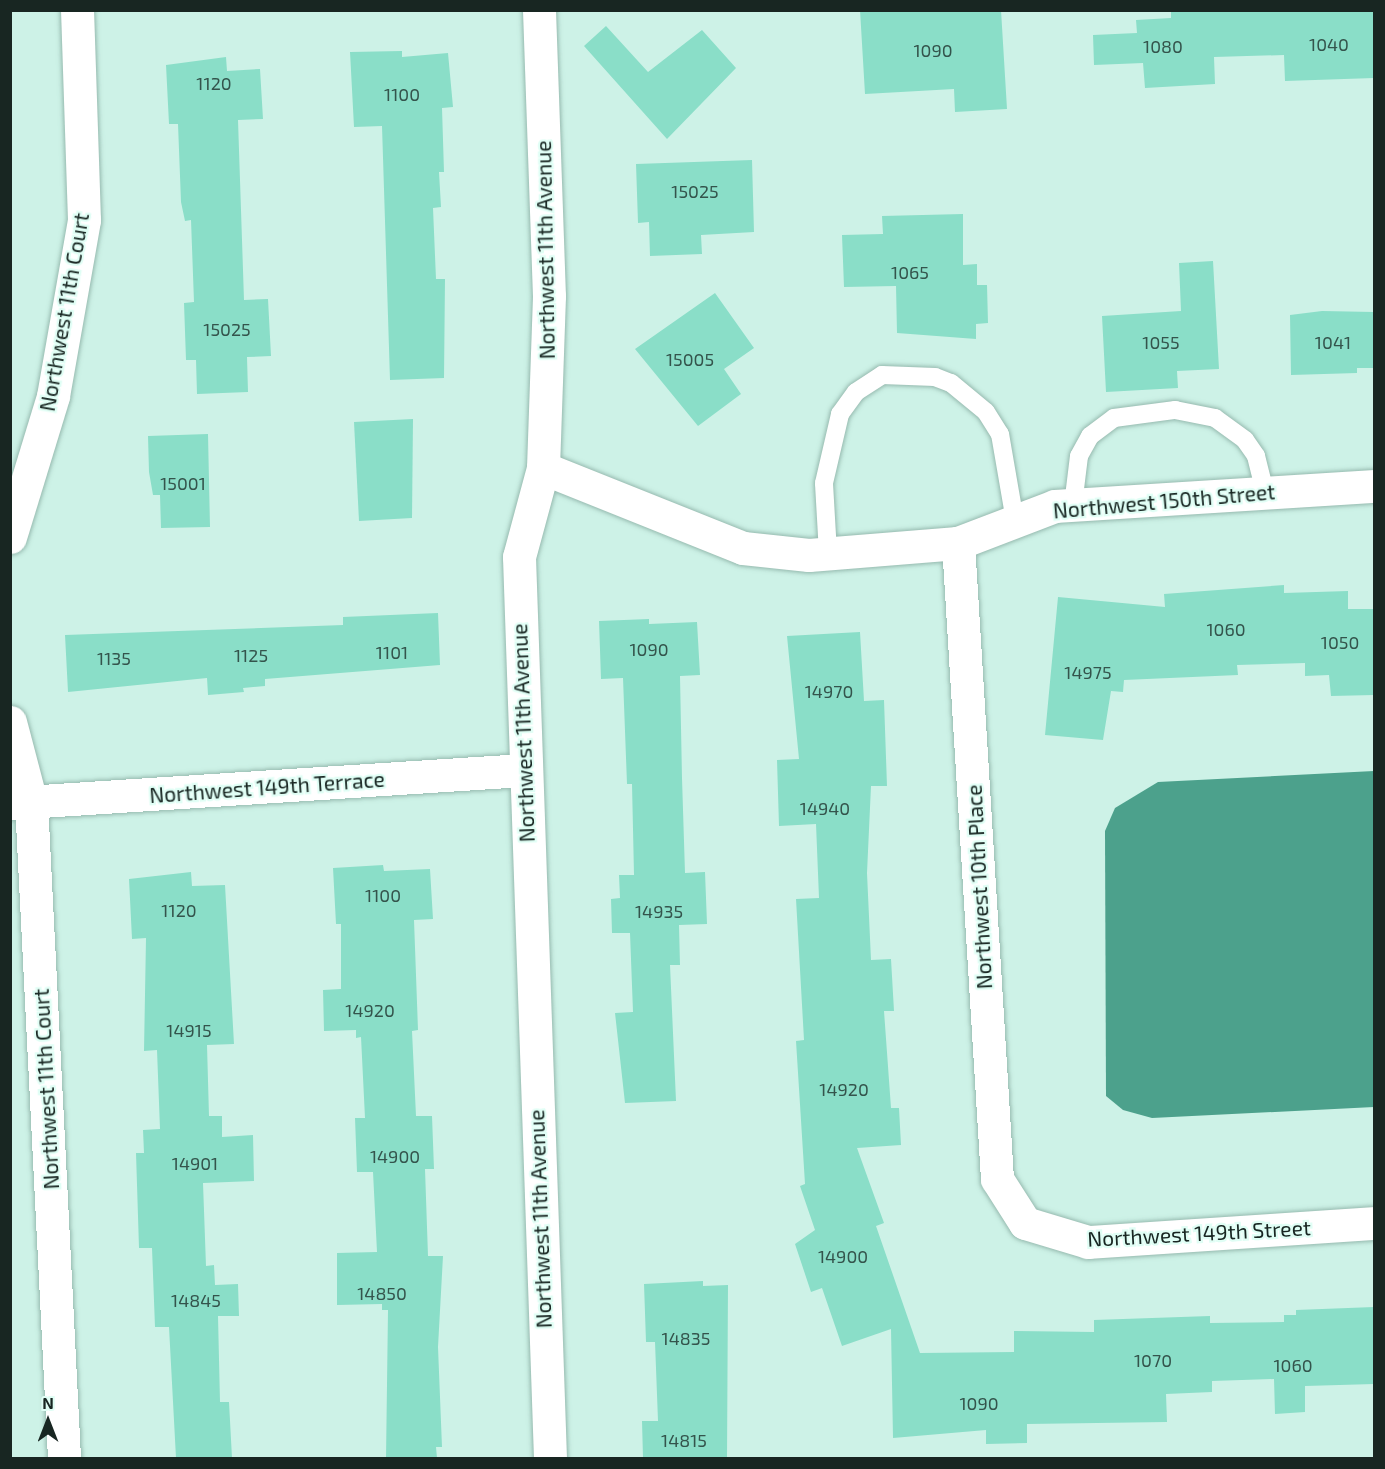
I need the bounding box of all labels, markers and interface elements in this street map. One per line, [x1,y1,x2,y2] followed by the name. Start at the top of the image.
[1309,33,1349,55] house number: 1040
[1143,35,1183,57] house number: 1080
[913,39,953,61] house number: 1090
[196,72,232,94] house number: 1120
[384,83,420,105] house number: 1100
[530,140,560,360] street label: Northwest 11th Avenue
[671,180,719,202] house number: 15025
[34,211,94,413] street label: Northwest 11th Court
[891,261,929,283] house number: 1065
[203,318,251,340] house number: 15025
[1142,331,1180,353] house number: 1055
[1315,331,1351,353] house number: 1041
[666,348,714,370] house number: 15005
[160,472,206,494] house number: 15001
[1052,479,1276,523] street label: Northwest 150th Street
[1206,618,1246,640] house number: 1060
[507,623,539,843] street label: Northwest 11th Avenue
[1321,631,1359,653] house number: 1050
[629,638,669,660] house number: 1090
[376,641,408,663] house number: 1101
[234,644,268,666] house number: 1125
[97,647,131,669] house number: 1135
[1064,661,1112,683] house number: 14975
[805,680,853,702] house number: 14970
[148,766,386,808] street label: Northwest 149th Terrace
[961,784,997,990] street label: Northwest 10th Place
[800,797,850,819] house number: 14940
[365,884,401,906] house number: 1100
[161,899,197,921] house number: 1120
[635,900,683,922] house number: 14935
[28,988,64,1190] street label: Northwest 11th Court
[345,999,395,1021] house number: 14920
[166,1019,212,1041] house number: 14915
[819,1078,869,1100] house number: 14920
[524,1109,556,1329] street label: Northwest 11th Avenue
[370,1145,420,1167] house number: 14900
[172,1152,218,1174] house number: 14901
[1087,1215,1311,1251] street label: Northwest 149th Street
[818,1245,868,1267] house number: 14900
[357,1282,407,1304] house number: 14850
[171,1289,221,1311] house number: 14845
[662,1327,710,1349] house number: 14835
[1134,1349,1172,1371] house number: 1070
[1273,1354,1313,1376] house number: 1060
[18,1391,78,1451] north arrow
[959,1392,999,1414] house number: 1090
[42,1393,54,1412] text: N
[661,1429,707,1451] house number: 14815

